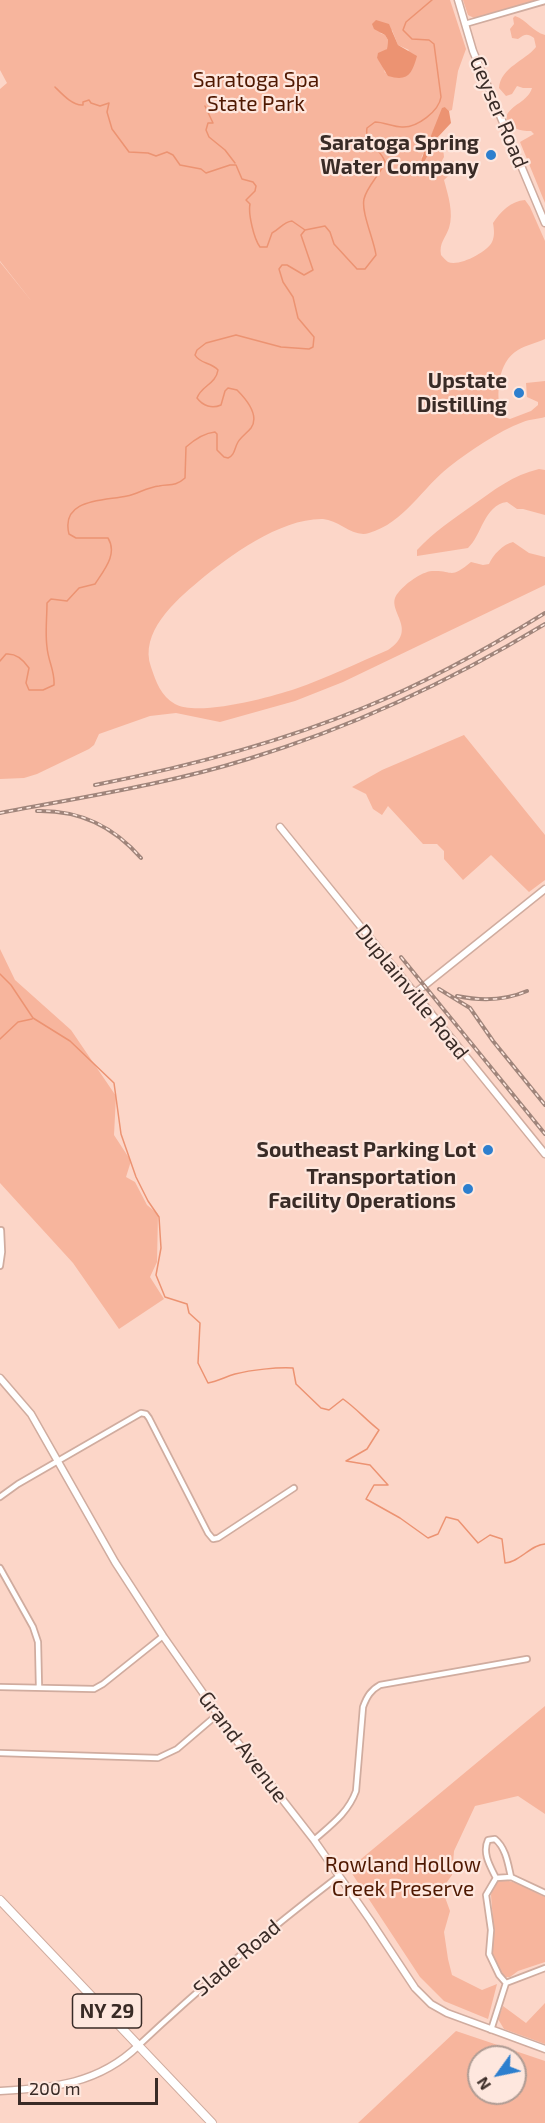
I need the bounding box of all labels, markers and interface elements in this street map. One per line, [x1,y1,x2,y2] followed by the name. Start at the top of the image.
[464,52,534,172] street label: Geyser Road
[193,67,319,117] park label: Saratoga Spa State Park
[320,130,479,180] place label: Saratoga Spring Water Company
[484,148,498,162] marker: Saratoga Spring Water Company
[417,368,507,418] place label: Upstate Distilling
[512,386,526,400] marker: Upstate Distilling
[350,919,474,1065] street label: Duplainville Road
[257,1137,476,1163] place label: Southeast Parking Lot
[481,1143,495,1157] marker: Southeast Parking Lot
[268,1164,456,1214] place label: Transportation Facility Operations
[461,1182,475,1196] marker: Transportation Facility Operations
[193,1687,293,1807] street label: Grand Avenue
[325,1852,481,1902] park label: Rowland Hollow Creek Preserve
[188,1914,286,2002] street label: Slade Road
[72,1994,142,2028] road number: NY 29
[467,2045,527,2105] north arrow
[21,2066,160,2104] scale bar
[472,2074,494,2094] text: N
[29,2077,81,2099] text: 200 m

